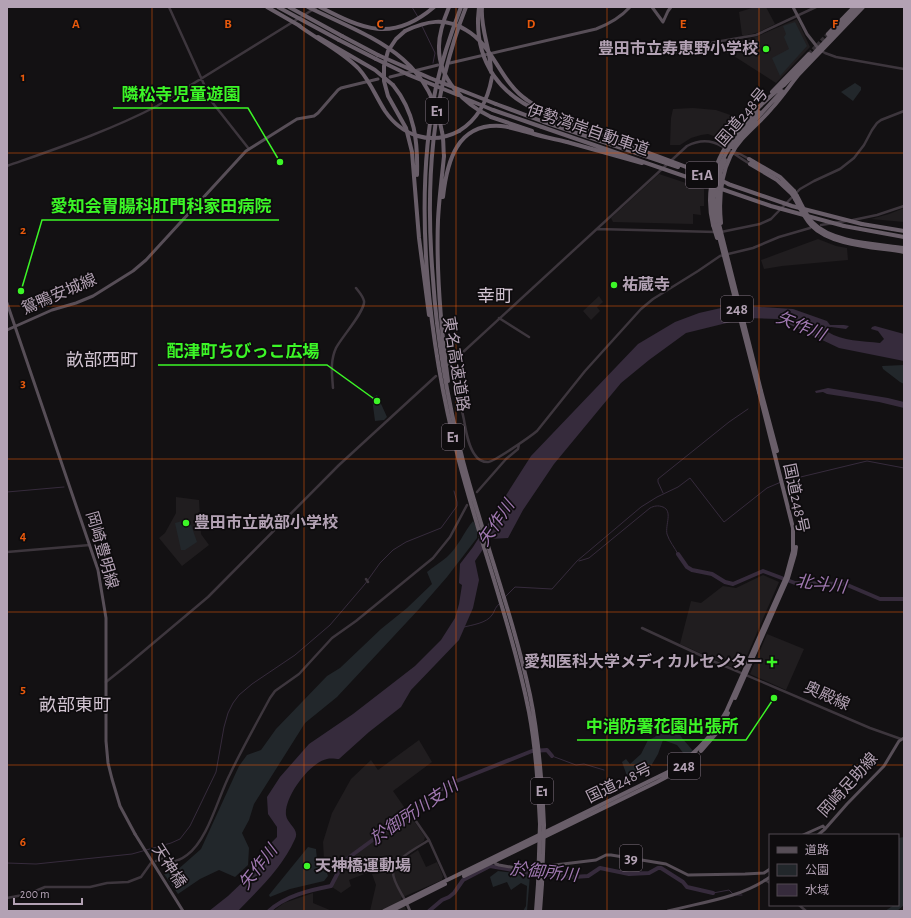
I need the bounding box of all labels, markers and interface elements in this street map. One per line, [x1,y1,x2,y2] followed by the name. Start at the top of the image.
[72,18,80,31] text: A
[224,18,232,31] text: B
[377,18,384,31] text: C
[527,18,536,31] text: D
[680,18,687,31] text: E
[832,18,839,31] text: F
[598,40,758,57] place label: 豊田市立寿恵野小学校
[761,44,771,54] marker: 豊田市立寿恵野小学校
[21,71,25,84] text: 1
[113,79,248,108] callout: 隣松寺児童遊園
[712,84,771,149] street label: 国道248号
[122,85,241,103] text: 隣松寺児童遊園
[426,98,448,124] road number: E1
[525,101,651,158] street label: 伊勢湾岸自動車道
[686,162,718,188] road number: E1A
[42,191,279,220] callout: 愛知会胃腸科肛門科家田病院
[51,197,272,215] text: 愛知会胃腸科肛門科家田病院
[20,224,26,237] text: 2
[19,270,99,317] street label: 鴛鴨安城線
[622,276,670,293] place label: 祐蔵寺
[609,280,619,290] marker: 祐蔵寺
[477,287,513,306] district label: 幸町
[721,296,753,322] road number: 248
[774,308,830,344] water label: 矢作川
[441,315,472,413] street label: 東名高速道路
[158,336,327,365] callout: 配津町ちびっこ広場
[167,342,320,360] text: 配津町ちびっこ広場
[66,350,138,370] district label: 畝部西町
[20,377,26,390] text: 3
[442,424,464,450] road number: E1
[781,462,812,534] street label: 国道248号
[474,495,518,549] water label: 矢作川
[83,509,122,591] street label: 岡崎豊明線
[194,514,338,531] place label: 豊田市立畝部小学校
[181,518,191,528] marker: 豊田市立畝部小学校
[20,530,27,543] text: 4
[795,571,849,596] water label: 北斗川
[524,653,763,670] place label: 愛知医科大学メディカルセンター
[766,656,778,668] marker: 愛知医科大学メディカルセンター
[802,678,853,713] street label: 奥殿線
[20,683,26,696] text: 5
[39,695,111,715] district label: 畝部東町
[577,711,746,740] callout: 中消防署花園出張所
[586,717,739,735] text: 中消防署花園出張所
[815,749,881,820] street label: 岡崎足助線
[668,753,700,779] road number: 248
[583,759,654,806] street label: 国道248号
[366,774,463,848] water label: 於御所川支川
[531,778,553,804] road number: E1
[769,834,899,906] legend
[20,836,26,849] text: 6
[235,839,282,892] water label: 矢作川
[149,841,190,890] street label: 天神橋
[805,843,829,856] text: 道路
[620,845,642,871] road number: 39
[315,856,411,874] place label: 天神橋運動場
[509,859,581,884] water label: 於御所川
[302,861,312,871] marker: 天神橋運動場
[805,864,829,876] text: 公園
[14,880,82,906] scale bar
[805,884,829,896] text: 水域
[20,888,50,900] text: 200 m

